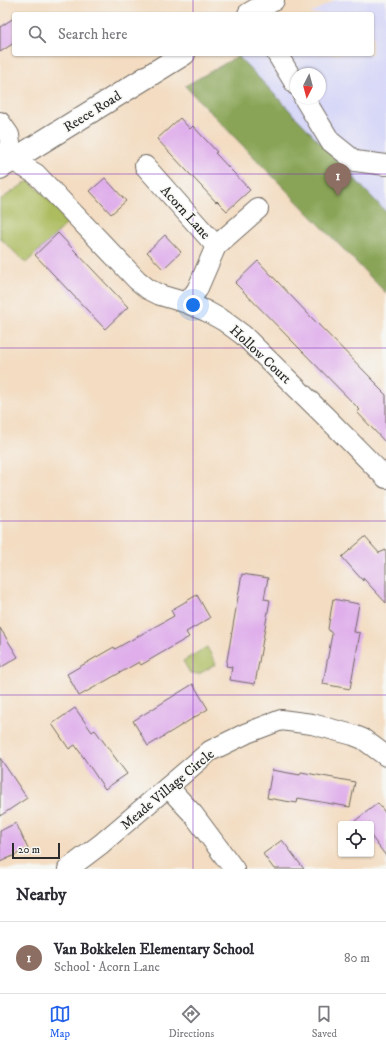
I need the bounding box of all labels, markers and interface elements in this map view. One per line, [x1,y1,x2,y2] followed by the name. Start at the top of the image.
[12,12,374,56] search box
[26,23,48,45] icon: search
[58,25,127,44] text: Search here
[290,68,326,104] north arrow
[60,87,125,137] street label: Reece Road
[325,163,351,196] pin: 1
[156,182,214,243] street label: Acorn Lane
[183,295,203,315] your location
[226,322,295,388] street label: Hollow Court
[117,745,218,834] street label: Meade Village Circle
[338,821,374,857] map controls
[338,821,374,857] button: locate
[12,841,60,860] scale bar
[18,843,40,857] text: 20 m
[16,884,66,906] text: Nearby
[54,940,254,959] text: Van Bokkelen Elementary School
[27,950,31,966] text: 1
[344,950,370,966] text: 80 m
[54,959,160,975] text: School · Acorn Lane
[49,1003,71,1041] tab: Map
[169,1003,214,1041] tab: Directions
[312,1003,337,1041] tab: Saved

